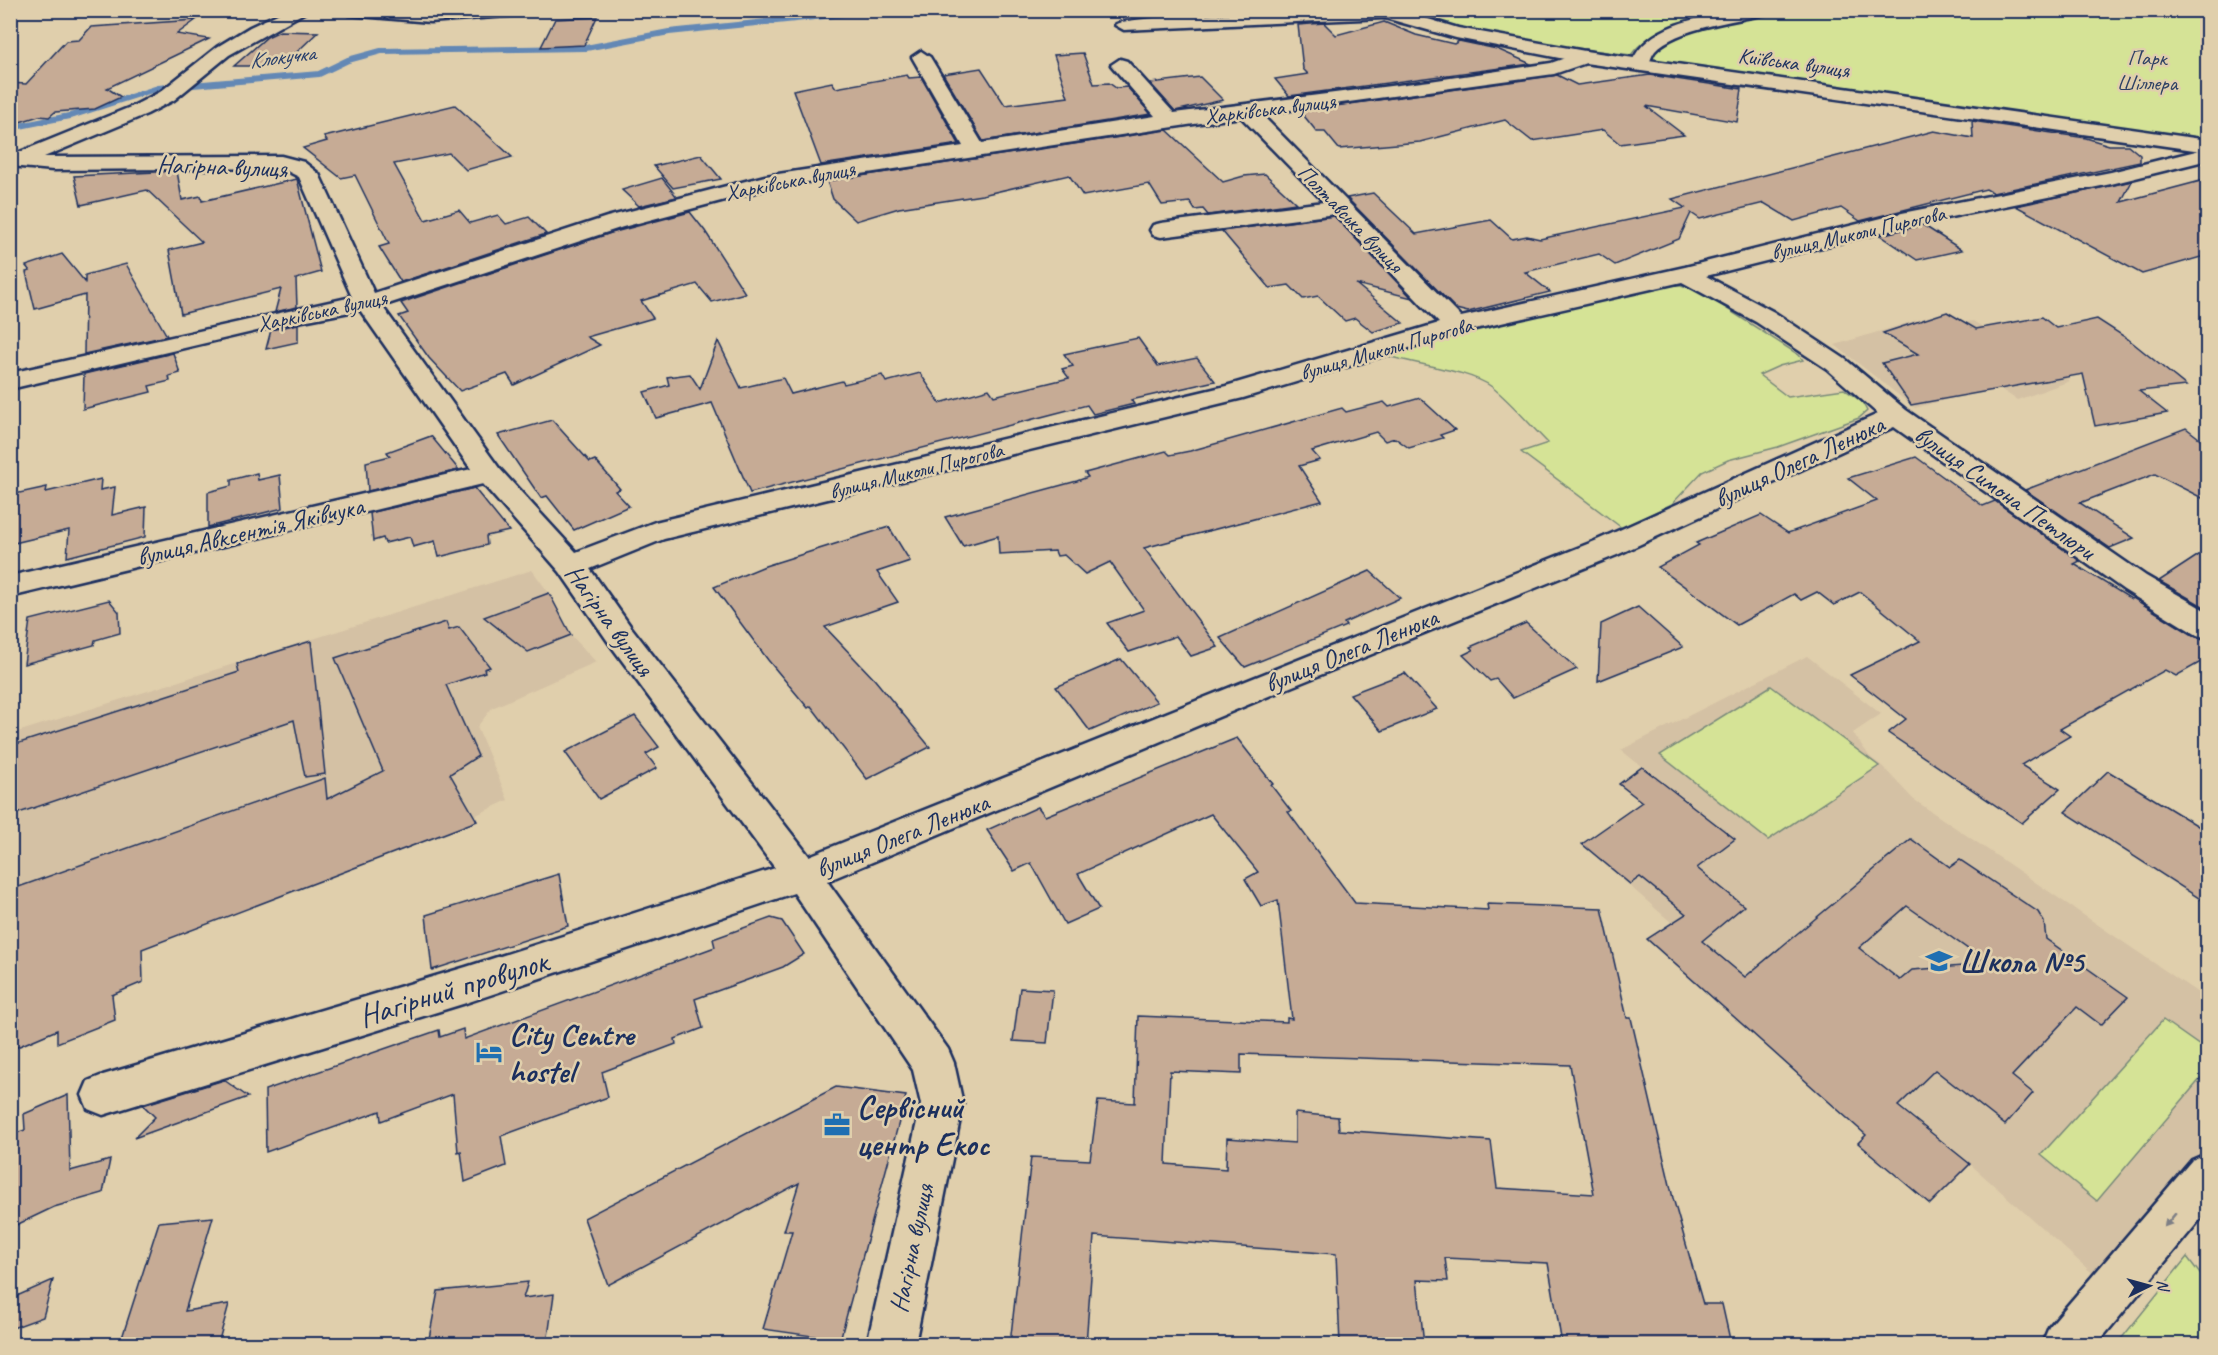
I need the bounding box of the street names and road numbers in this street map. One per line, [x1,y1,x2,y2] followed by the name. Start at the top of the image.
[1736,41,1852,85] street label: Київська вулиця
[1203,87,1338,131] street label: Харківська вулиця
[156,148,289,185] street label: Нагірна вулиця
[723,154,858,207] street label: Харківська вулиця
[1292,159,1410,280] street label: Полтавська вулиця
[1768,199,1950,267] street label: вулиця Миколи Пирогова
[255,283,390,338] street label: Харківська вулиця
[1297,311,1477,387] street label: вулиця Миколи Пирогова
[1709,407,1891,515] street label: вулиця Олега Ленюка
[1908,418,2104,569] street label: вулиця Симона Петлюри
[826,435,1007,506] street label: вулиця Миколи Пирогова
[133,489,368,574] street label: вулиця Авксентія Яківчука
[558,558,662,684] street label: Нагірна вулиця
[1260,600,1444,700] street label: вулиця Олега Ленюка
[811,785,995,885] street label: вулиця Олега Ленюка
[354,940,555,1037] street label: Нагірний провулок
[882,1179,942,1315] street label: Нагірна вулиця

